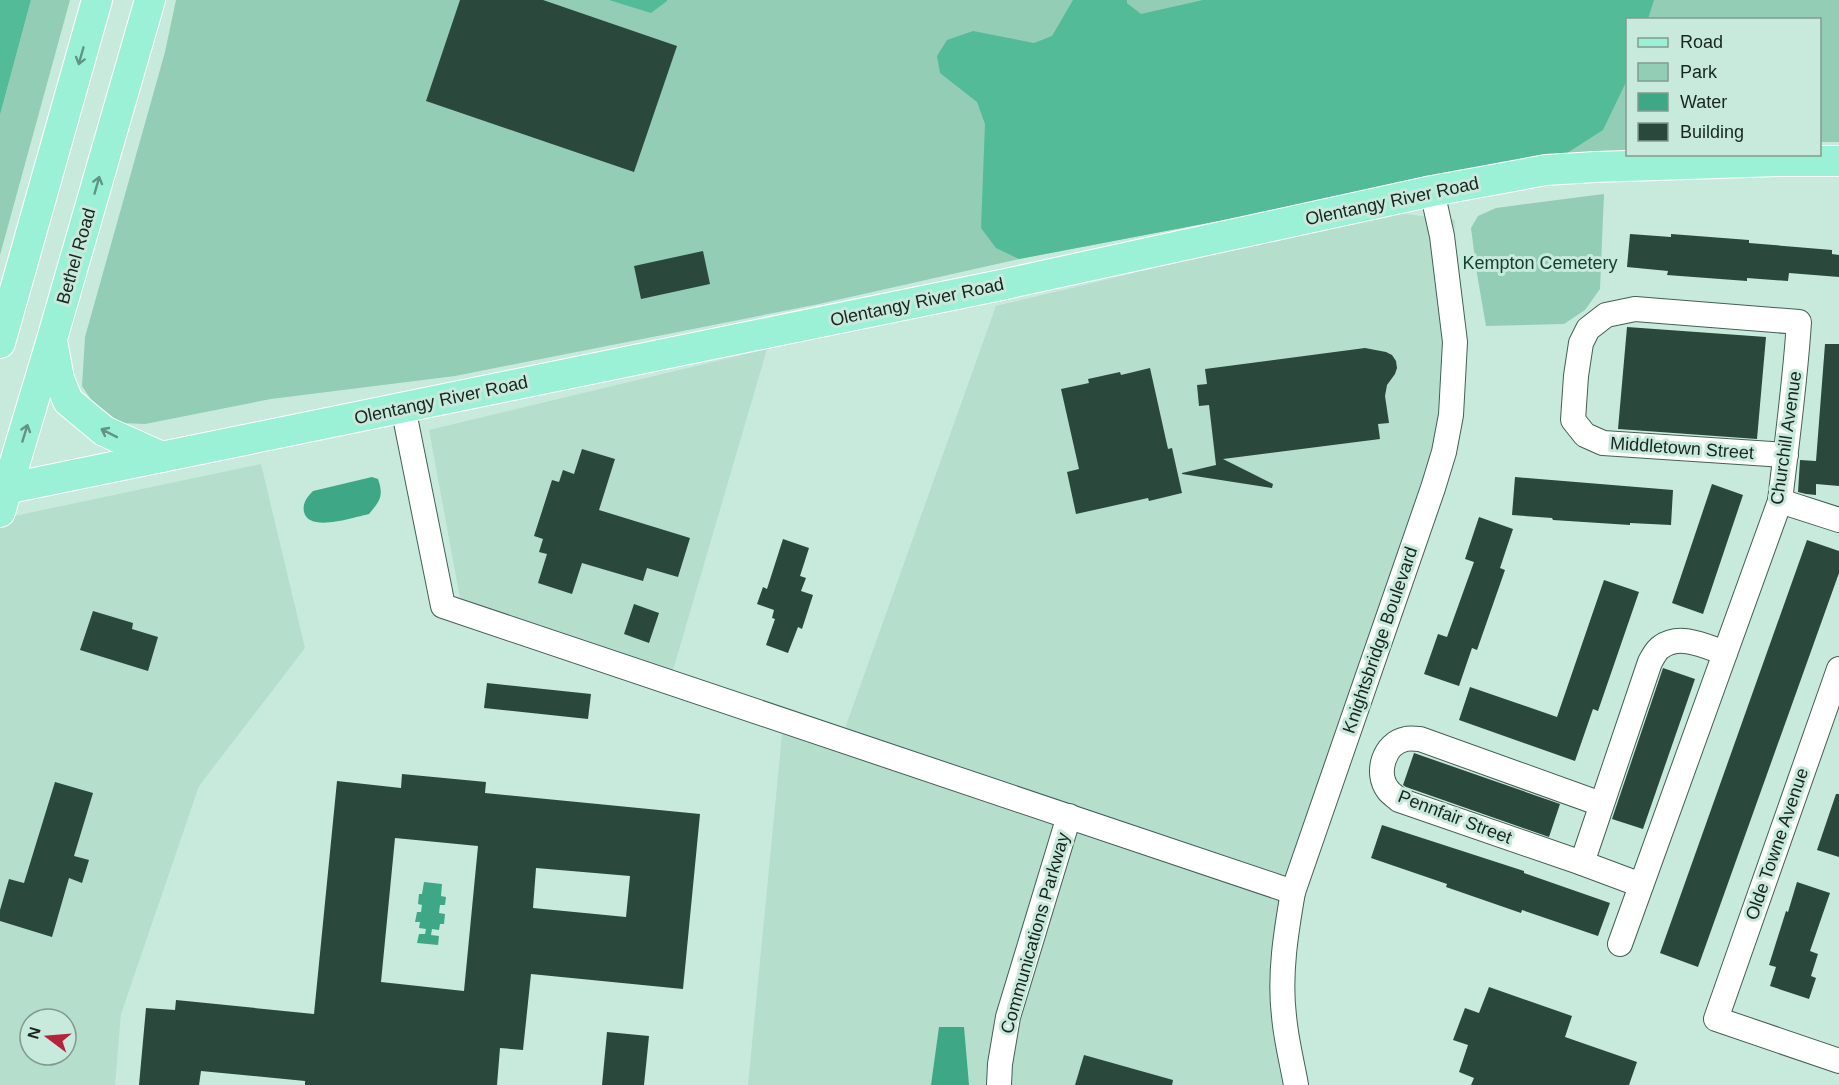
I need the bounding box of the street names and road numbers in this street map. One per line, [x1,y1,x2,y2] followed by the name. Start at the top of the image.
[1303,173,1481,229] street label: Olentangy River Road
[53,206,99,306] street label: Bethel Road
[828,274,1006,330] street label: Olentangy River Road
[1767,370,1805,506] street label: Churchill Avenue
[352,372,530,428] street label: Olentangy River Road
[1609,433,1755,463] street label: Middletown Street
[1339,544,1421,736] street label: Knightsbridge Boulevard
[1742,765,1812,923] street label: Olde Towne Avenue
[1395,786,1515,848] street label: Pennfair Street
[997,830,1073,1036] street label: Communications Parkway

